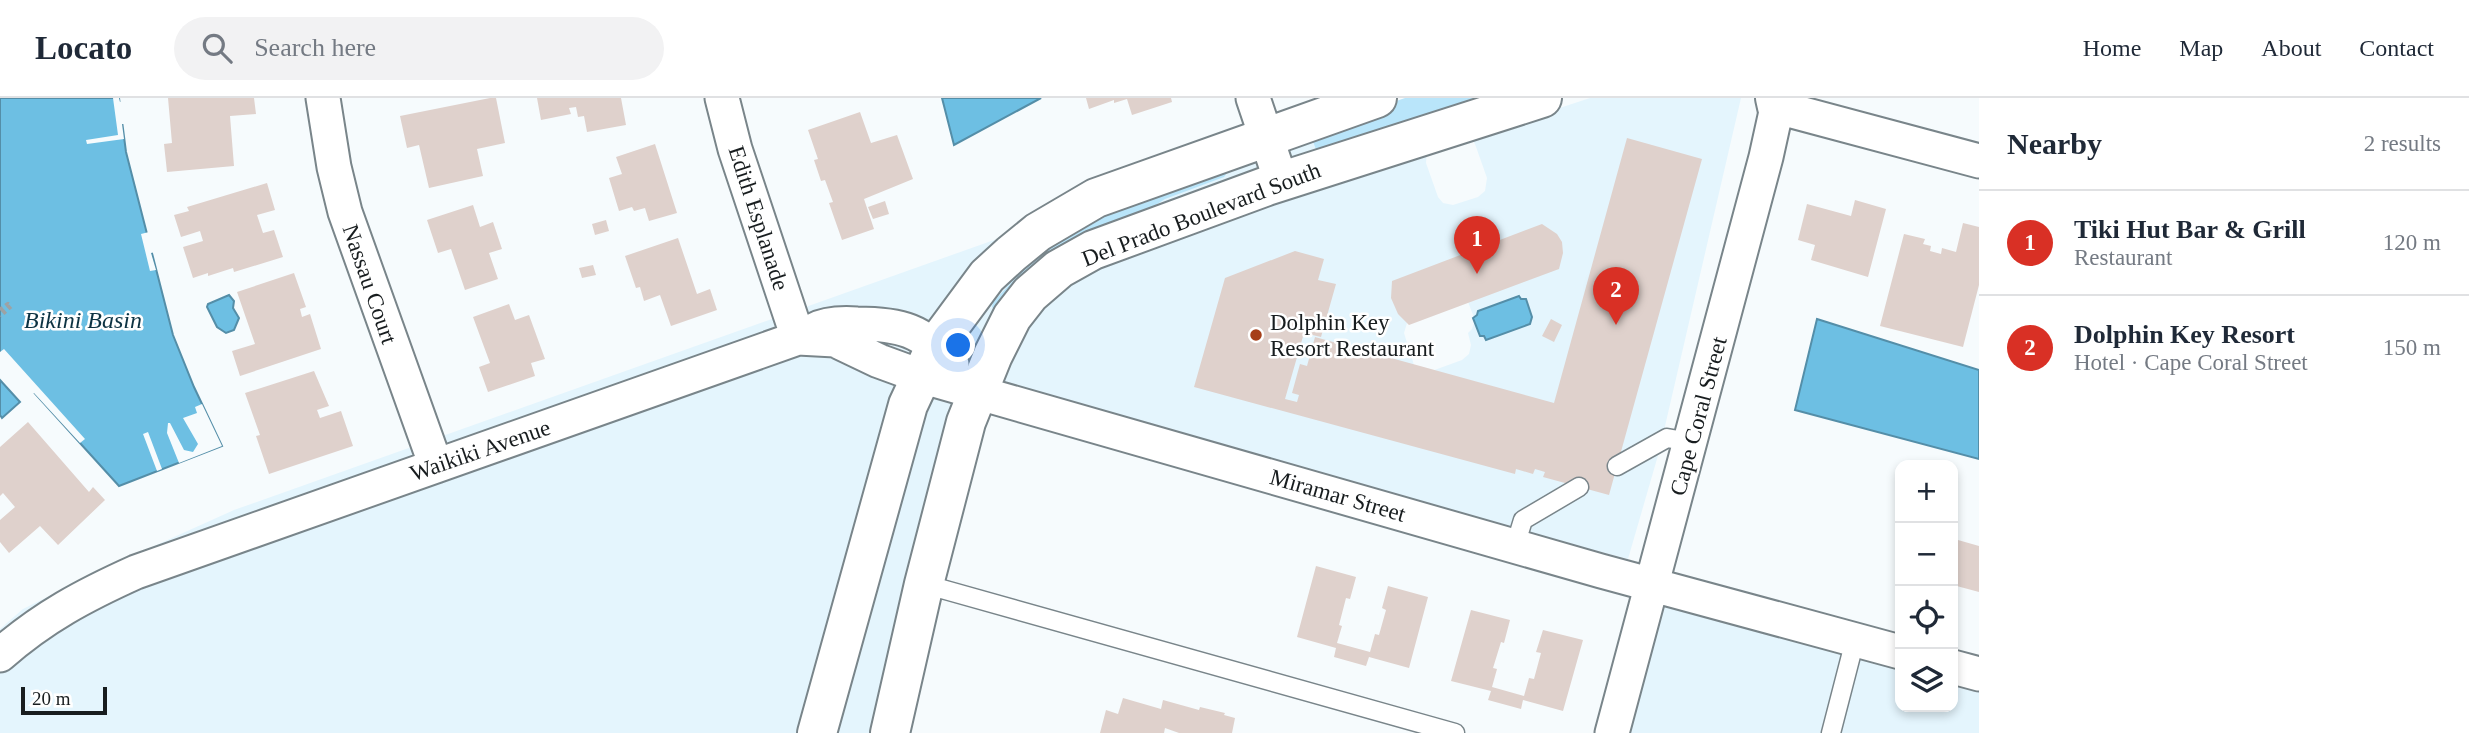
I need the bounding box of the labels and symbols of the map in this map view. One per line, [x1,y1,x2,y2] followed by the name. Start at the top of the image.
[723,143,794,293] street label: Edith Esplanade
[1078,157,1325,272] street label: Del Prado Boulevard South
[1454,216,1500,274] pin: 1
[337,221,402,348] street label: Nassau Court
[1593,267,1639,325] pin: 2
[24,307,142,333] water label: Bikini Basin
[1270,310,1435,361] place label: Dolphin Key Resort Restaurant
[1248,327,1264,343] marker: Dolphin Key Resort Restaurant
[941,328,975,362] your location
[1665,333,1732,498] street label: Cape Coral Street
[407,415,554,486] street label: Waikiki Avenue
[1267,464,1409,527] street label: Miramar Street
[21,684,107,716] scale bar

